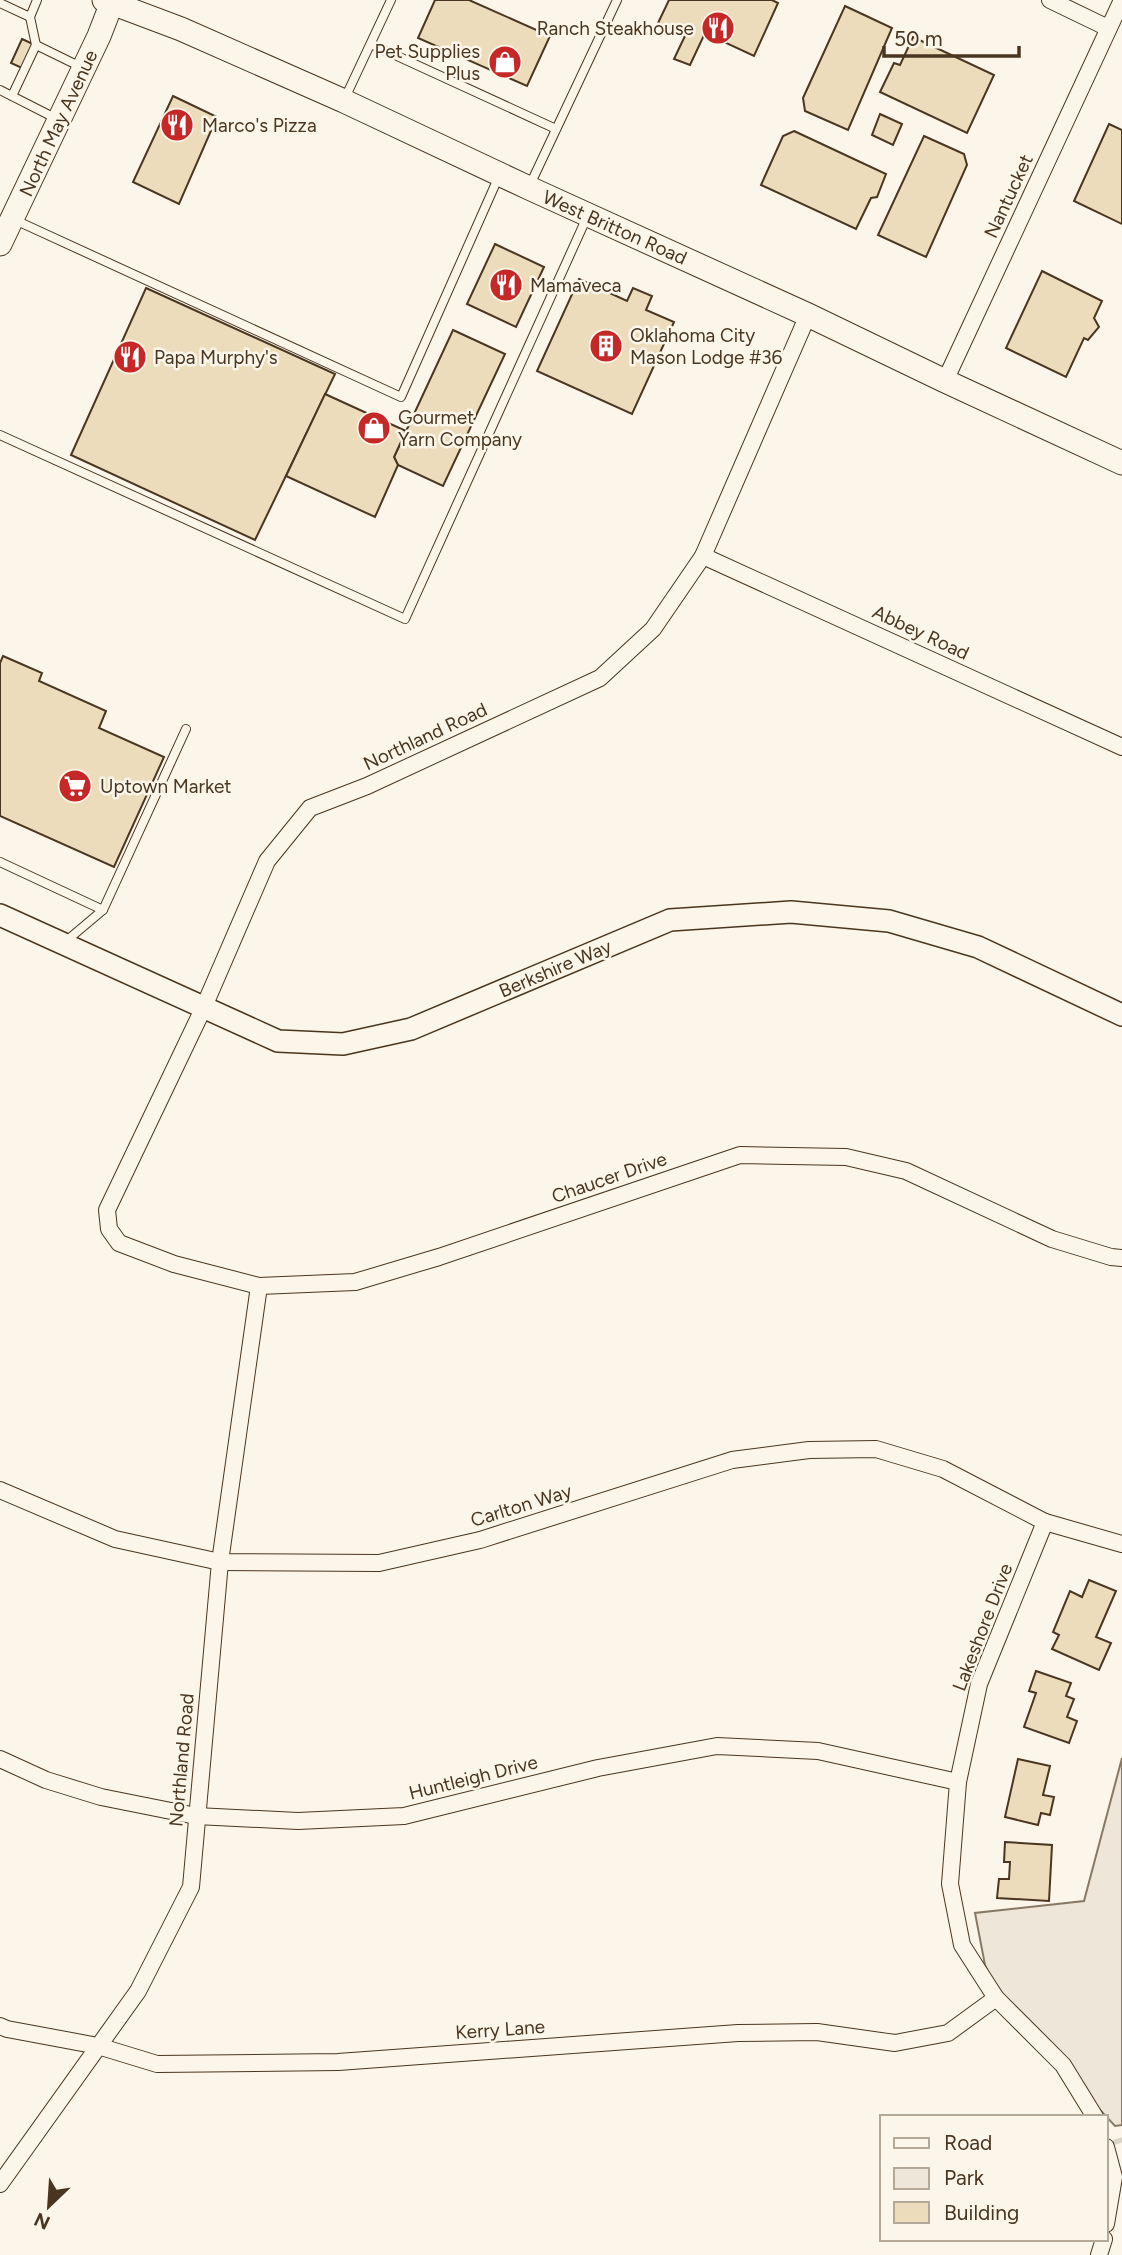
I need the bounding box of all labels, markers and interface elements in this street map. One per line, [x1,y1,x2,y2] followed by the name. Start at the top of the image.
[699,9,737,47] restaurant icon: Ranch Steakhouse
[884,14,1019,58] scale bar
[537,17,694,40] place label: Ranch Steakhouse
[894,26,943,51] text: 50 m
[374,40,480,85] place label: Pet Supplies Plus
[486,43,524,81] shop icon: Pet Supplies Plus
[14,46,103,200] street label: North May Avenue
[158,106,196,144] restaurant icon: Marco's Pizza
[202,114,317,137] place label: Marco's Pizza
[979,151,1038,242] street label: Nantucket
[539,185,690,270] street label: West Britton Road
[487,266,525,304] restaurant icon: Mamaveca
[530,274,621,297] place label: Mamaveca
[630,324,782,369] place label: Oklahoma City Mason Lodge #36
[587,327,625,365] building icon: Oklahoma City Mason Lodge #36
[111,338,149,376] restaurant icon: Papa Murphy's
[154,346,278,369] place label: Papa Murphy's
[398,406,522,451] place label: Gourmet Yarn Company
[355,409,393,447] shop icon: Gourmet Yarn Company
[869,600,973,665] street label: Abbey Road
[360,698,491,775] street label: Northland Road
[56,767,94,805] supermarket icon: Uptown Market
[100,775,232,798] place label: Uptown Market
[495,934,615,1002] street label: Berkshire Way
[549,1147,670,1208] street label: Chaucer Drive
[468,1479,574,1532] street label: Carlton Way
[948,1560,1017,1694] street label: Lakeshore Drive
[164,1692,199,1828] street label: Northland Road
[406,1750,540,1805] street label: Huntleigh Drive
[454,2015,546,2044] street label: Kerry Lane
[880,2115,1108,2241] legend
[944,2130,992,2155] text: Road
[944,2165,985,2190] text: Park
[14,2171,84,2241] north arrow
[944,2200,1019,2225] text: Building
[31,2207,54,2234] text: N

